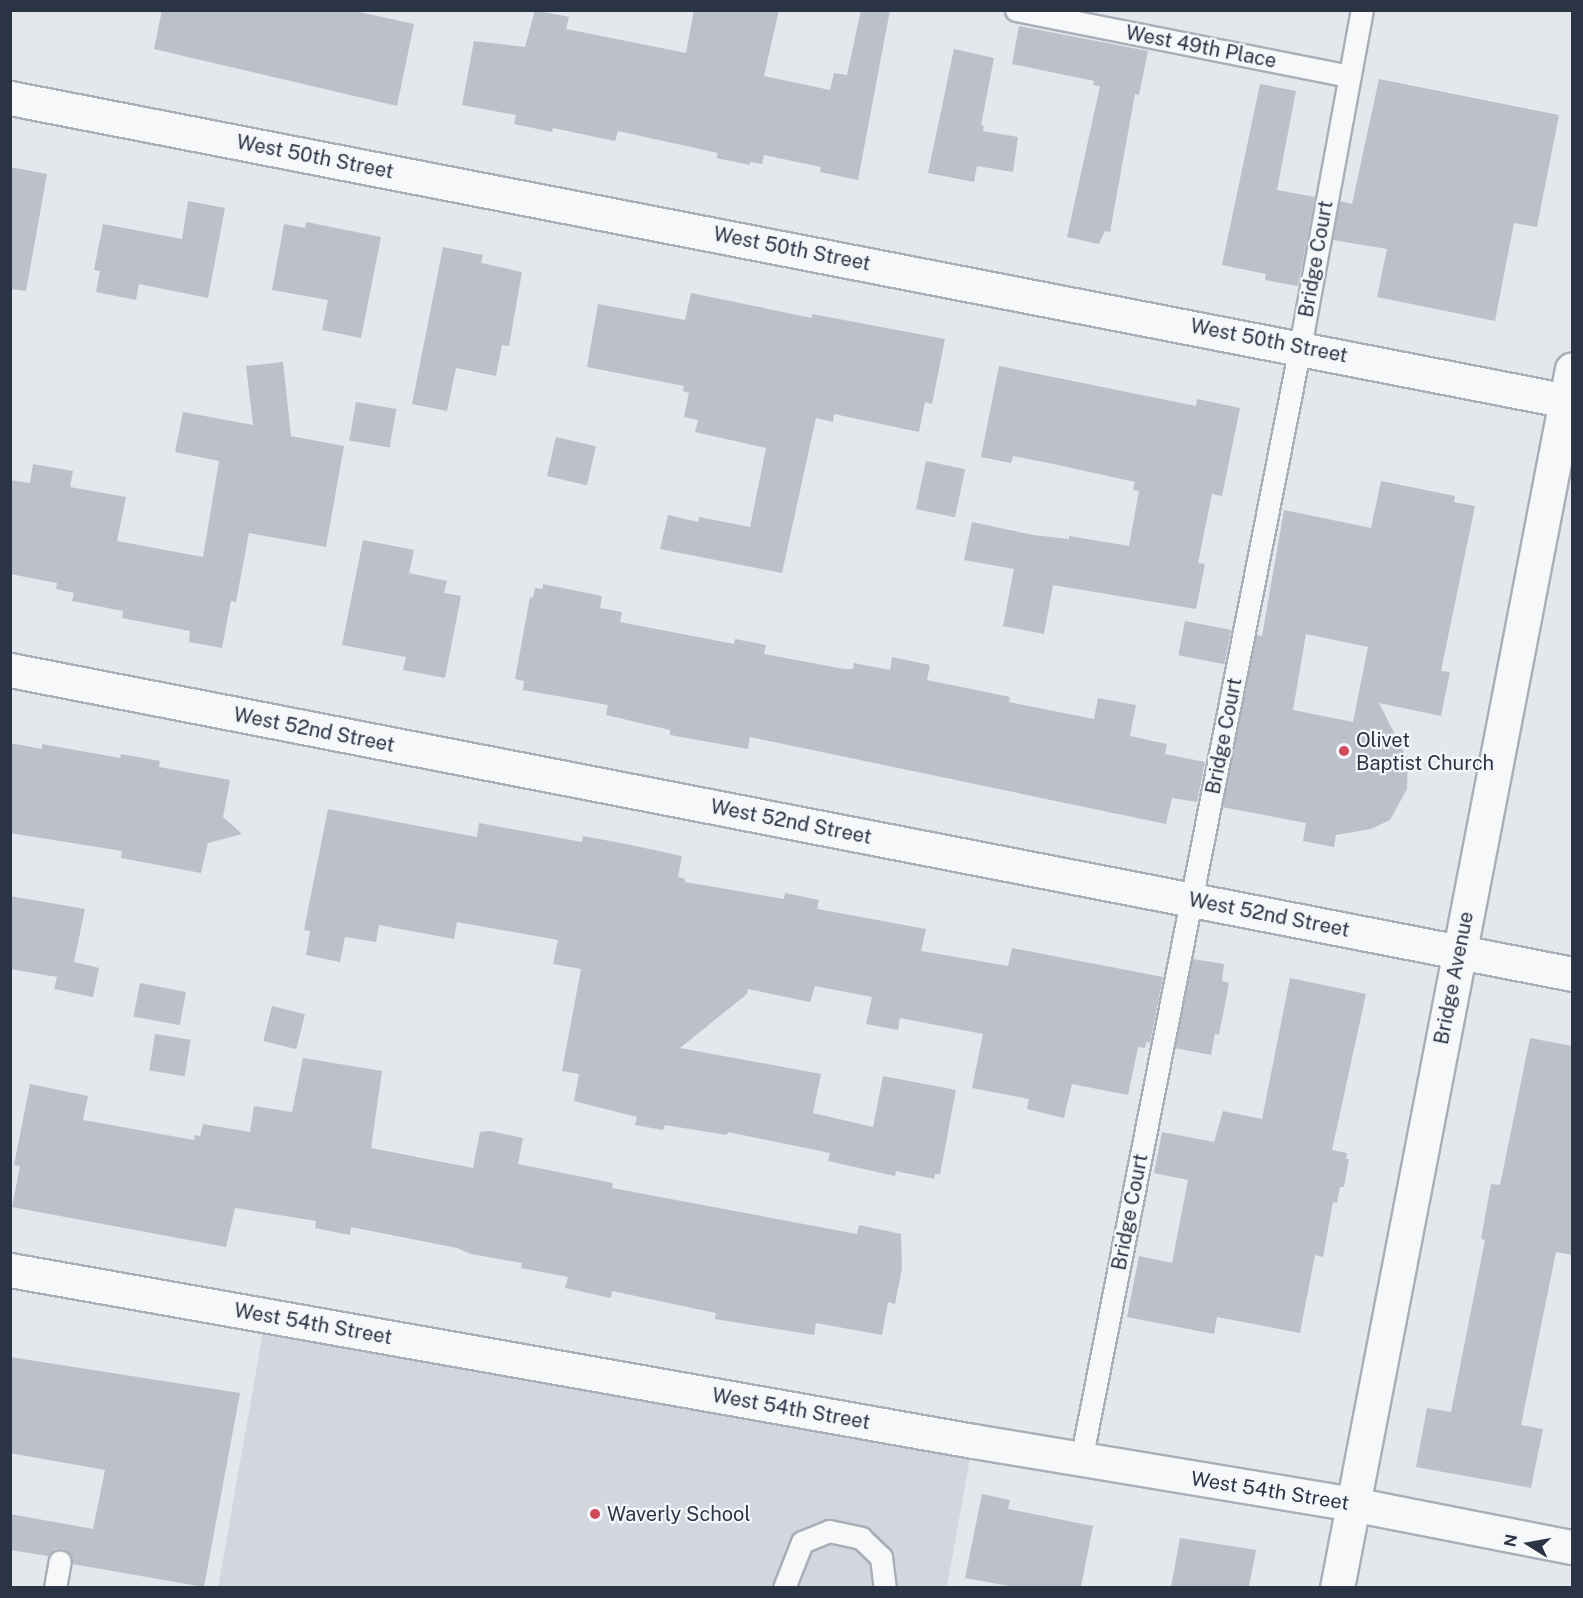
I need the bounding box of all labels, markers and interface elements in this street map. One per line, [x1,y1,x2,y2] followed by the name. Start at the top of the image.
[1124,21,1278,73] street label: West 49th Place
[234,130,396,184] street label: West 50th Street
[1294,199,1338,319] street label: Bridge Court
[711,222,873,276] street label: West 50th Street
[1188,314,1350,368] street label: West 50th Street
[1201,676,1247,796] street label: Bridge Court
[231,703,397,757] street label: West 52nd Street
[1356,728,1494,775] place label: Olivet Baptist Church
[1337,744,1351,758] marker: Olivet Baptist Church
[708,795,874,849] street label: West 52nd Street
[1186,888,1352,942] street label: West 52nd Street
[1429,909,1479,1047] street label: Bridge Avenue
[1107,1152,1153,1272] street label: Bridge Court
[232,1298,394,1350] street label: West 54th Street
[710,1383,872,1435] street label: West 54th Street
[1189,1467,1351,1515] street label: West 54th Street
[607,1502,751,1526] place label: Waverly School
[588,1507,602,1521] marker: Waverly School
[1499,1514,1559,1574] north arrow
[1500,1533,1521,1548] text: N

